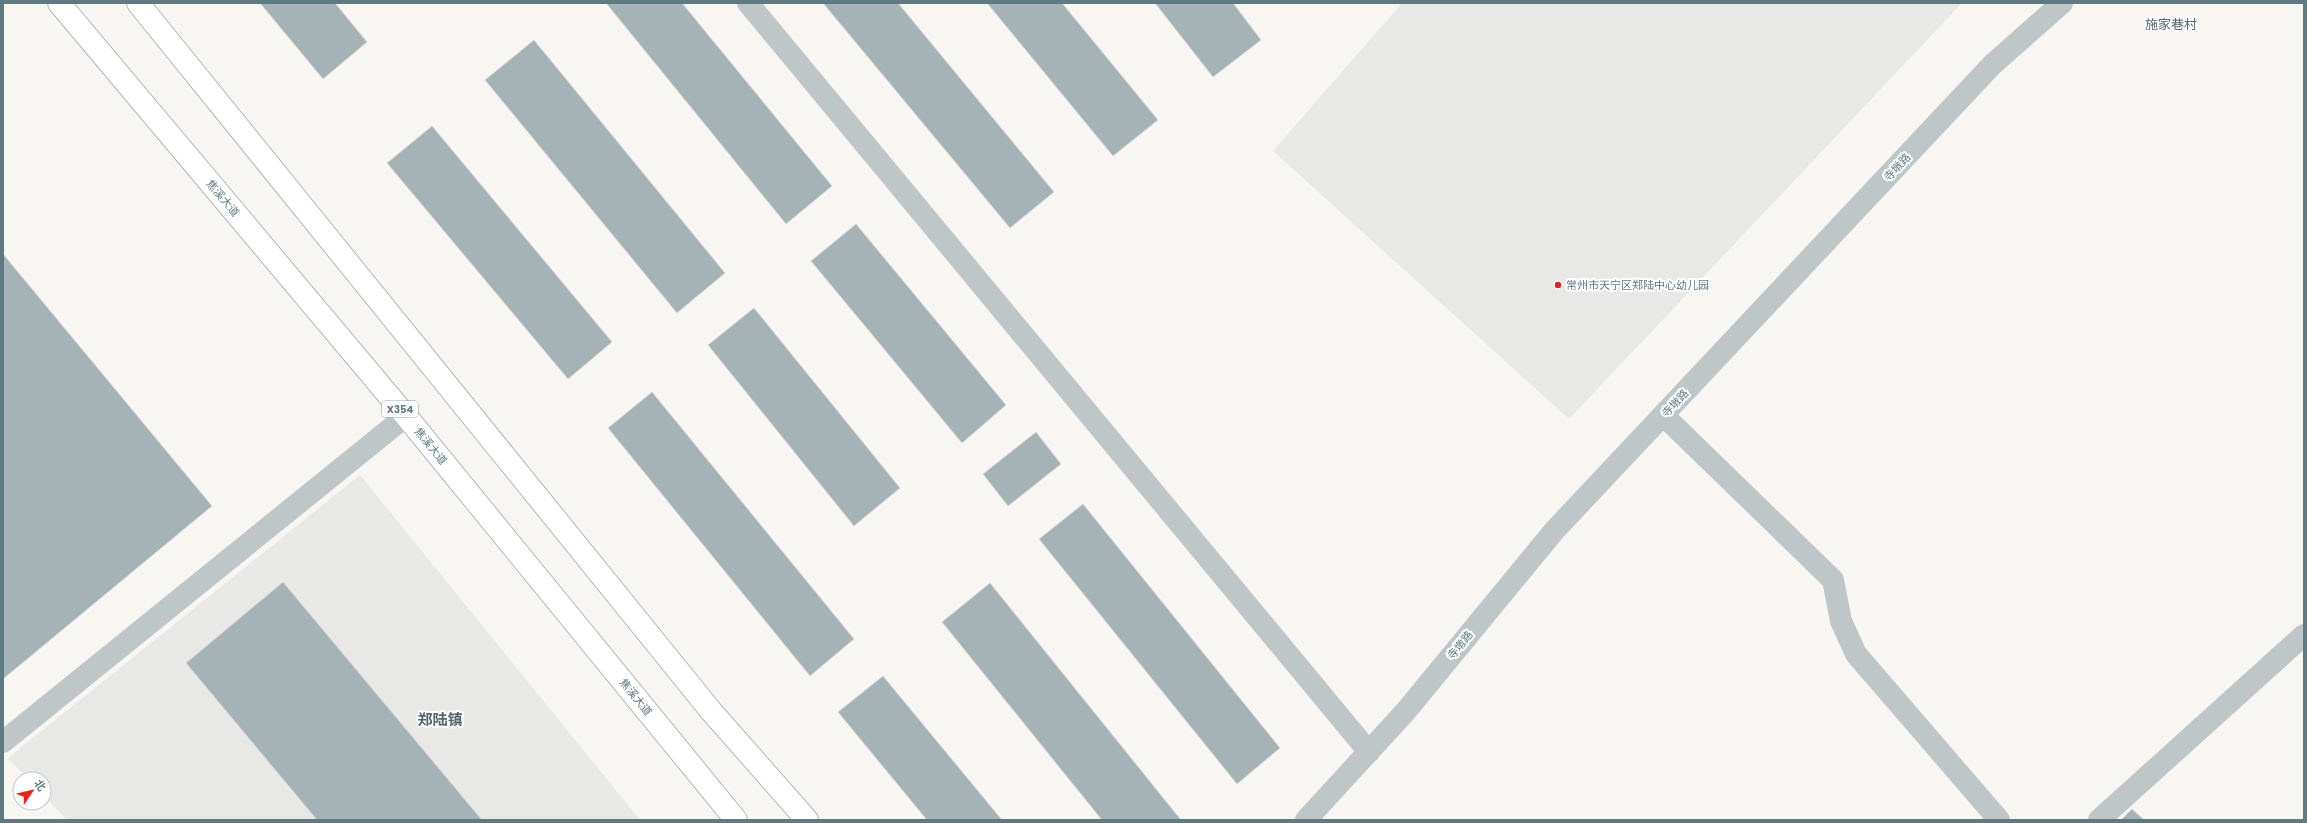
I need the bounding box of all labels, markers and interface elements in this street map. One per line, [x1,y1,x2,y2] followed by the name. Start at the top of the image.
[2145,15,2197,34] district label: 施家巷村
[1880,149,1914,185] street label: 寺墩路
[203,176,243,220] street label: 焦溪大道
[1566,277,1709,293] place label: 常州市天宁区郑陆中心幼儿园
[1553,280,1563,290] marker: 常州市天宁区郑陆中心幼儿园
[1658,385,1692,421] street label: 寺墩路
[382,401,418,417] road number: X354
[411,424,451,468] street label: 焦溪大道
[1443,627,1477,663] street label: 寺墩路
[616,675,656,719] street label: 焦溪大道
[417,709,463,730] district label: 郑陆镇
[12,771,52,811] north arrow
[30,776,50,794] text: 北

